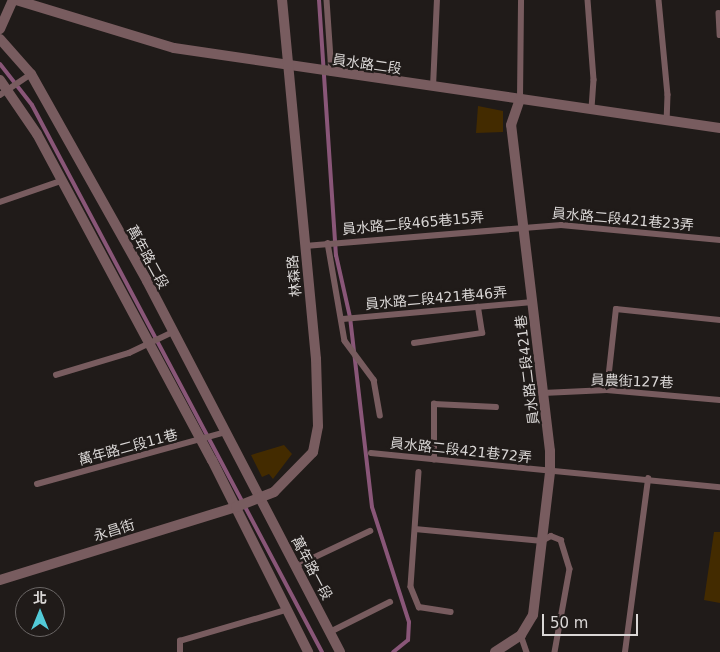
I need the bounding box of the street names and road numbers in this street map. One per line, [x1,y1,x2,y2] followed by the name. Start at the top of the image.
[331,51,403,77] street label: 員水路二段
[551,204,695,234] street label: 員水路二段421巷23弄
[341,208,485,238] street label: 員水路二段465巷15弄
[124,222,172,292] street label: 萬年路二段
[284,254,304,298] street label: 林森路
[364,283,508,313] street label: 員水路二段421巷46弄
[512,314,542,426] street label: 員水路二段421巷
[590,371,674,391] street label: 員農街127巷
[77,426,179,468] street label: 萬年路二段11巷
[389,434,533,466] street label: 員水路二段421巷72弄
[91,516,137,544] street label: 永昌街
[288,533,336,603] street label: 萬年路一段

